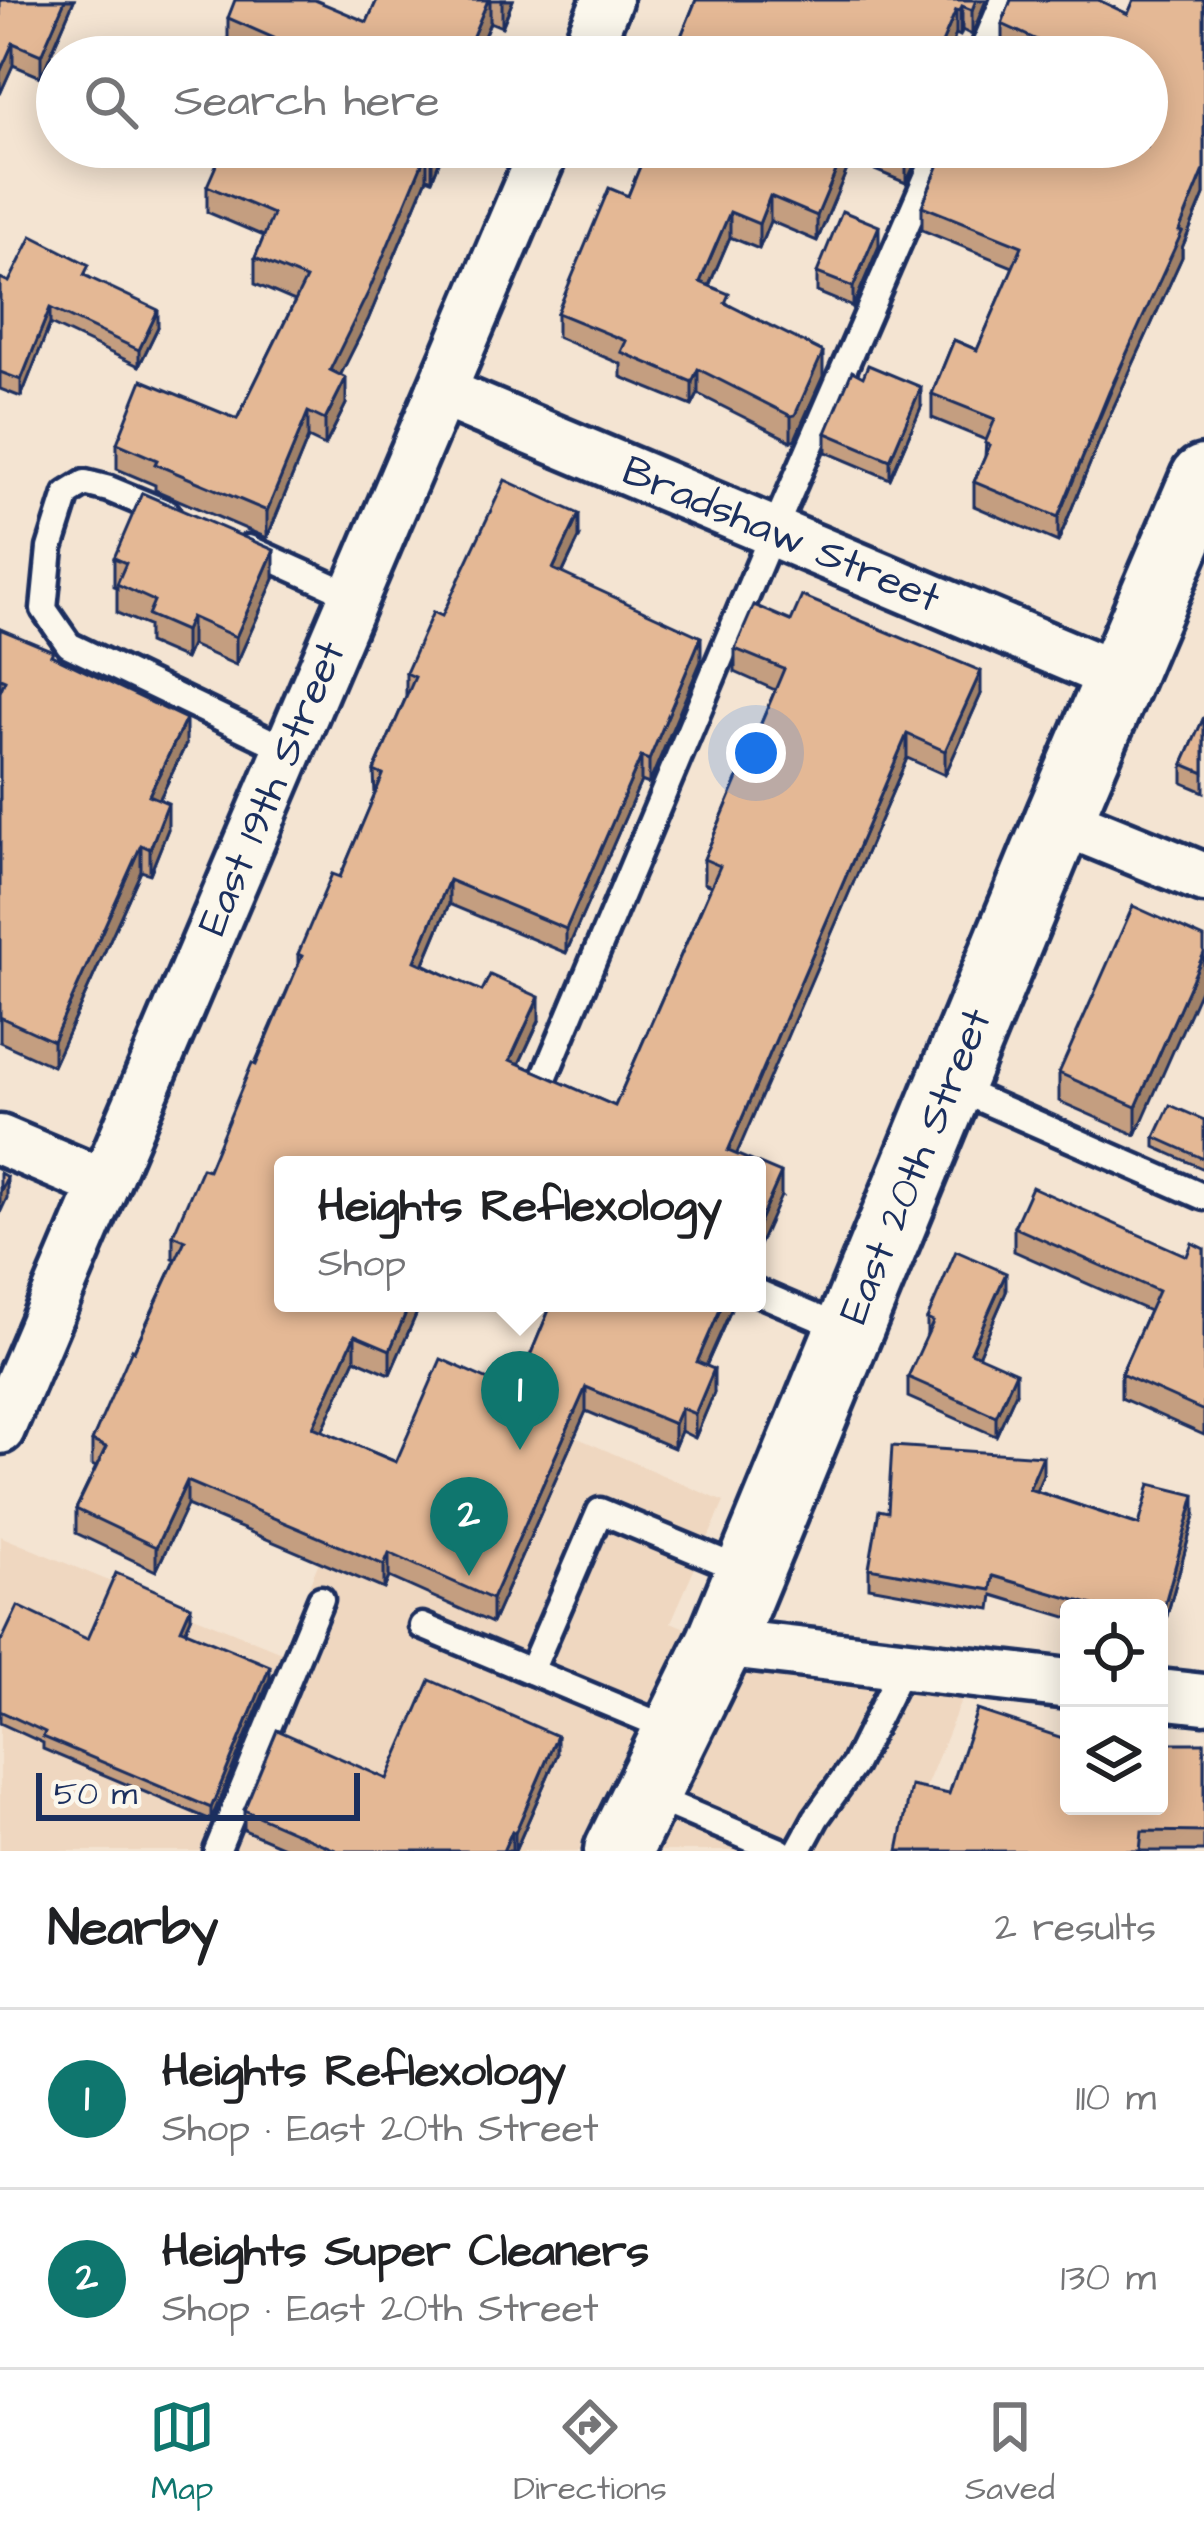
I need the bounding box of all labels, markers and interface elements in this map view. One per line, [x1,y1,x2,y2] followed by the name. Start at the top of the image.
[36,36,1168,168] search box
[78,69,144,135] icon: search
[174,71,440,133] text: Search here
[613,443,949,628] street label: Bradshaw Street
[184,632,361,945] street label: East 19th Street
[726,723,786,783] your location
[825,1000,1007,1333] street label: East 20th Street
[274,1156,766,1312] popup
[318,1176,722,1238] text: Heights Reflexology
[318,1238,406,1292] text: Shop
[481,1351,559,1450] pin: 1
[430,1477,508,1576] pin: 2
[1060,1599,1168,1815] map controls
[1060,1599,1168,1707] button: locate
[1060,1707,1168,1815] button: layers
[36,1767,360,1820] scale bar
[54,1771,137,1817] text: 50 m
[48,1894,218,1965] text: Nearby
[995,1902,1156,1956] text: 2 results
[162,2041,566,2103] text: Heights Reflexology
[85,2072,90,2126] text: 1
[1075,2072,1156,2126] text: 110 m
[162,2103,599,2157] text: Shop · East 20th Street
[162,2221,649,2283] text: Heights Super Cleaners
[76,2252,98,2306] text: 2
[1061,2252,1156,2306] text: 130 m
[162,2283,599,2337] text: Shop · East 20th Street
[149,2394,215,2512] tab: Map
[513,2394,667,2512] tab: Directions
[965,2394,1055,2512] tab: Saved

